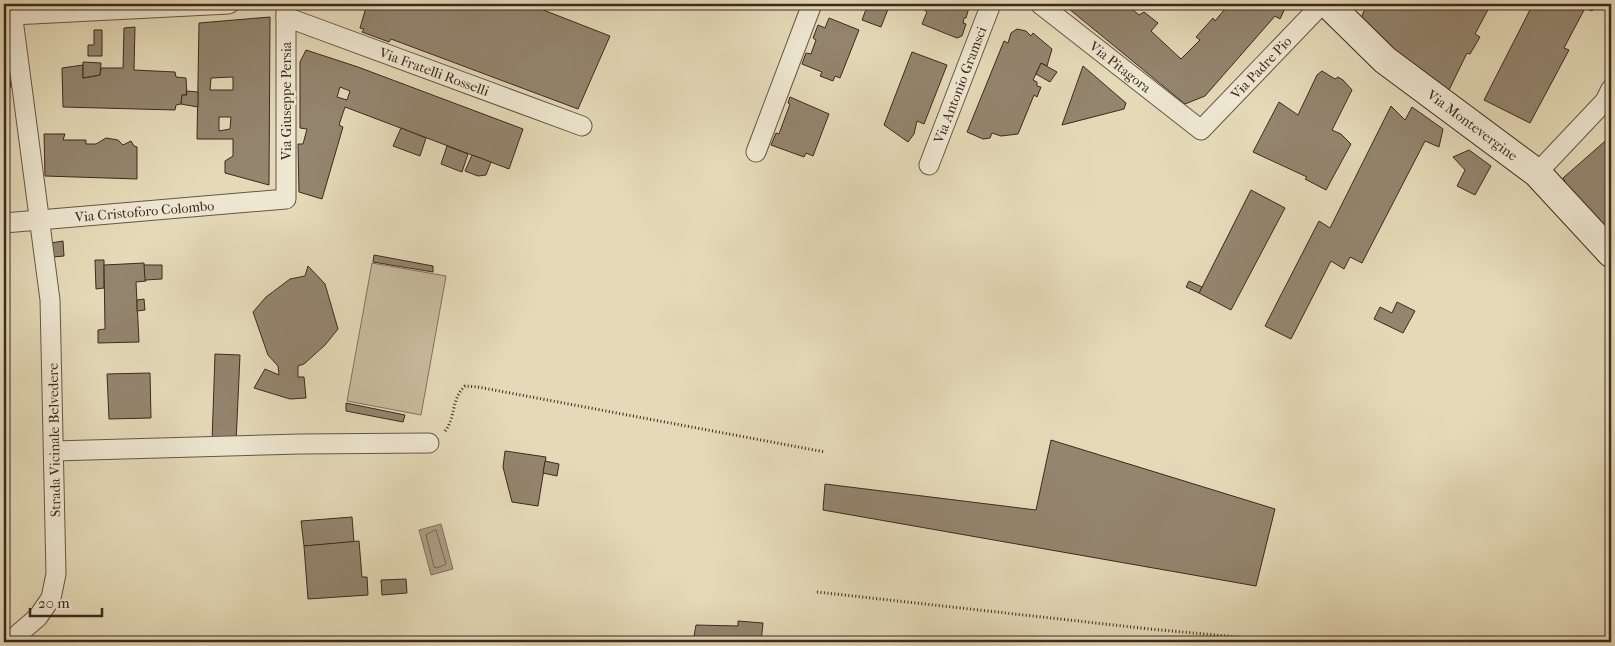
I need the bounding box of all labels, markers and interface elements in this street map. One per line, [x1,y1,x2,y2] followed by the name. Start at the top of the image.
[930,24,991,147] street label: Via Antonio Gramsci
[1227,33,1295,104] street label: Via Padre Pio
[1085,37,1155,97] street label: Via Pitagora
[278,41,295,161] street label: Via Giuseppe Persia
[376,44,491,100] street label: Via Fratelli Rosselli
[1423,86,1521,165] street label: Via Montevergine
[73,197,215,226] street label: Via Cristoforo Colombo
[45,363,64,517] street label: Strada Vicinale Belvedere
[30,586,102,618] scale bar
[38,594,70,612] text: 20 m

